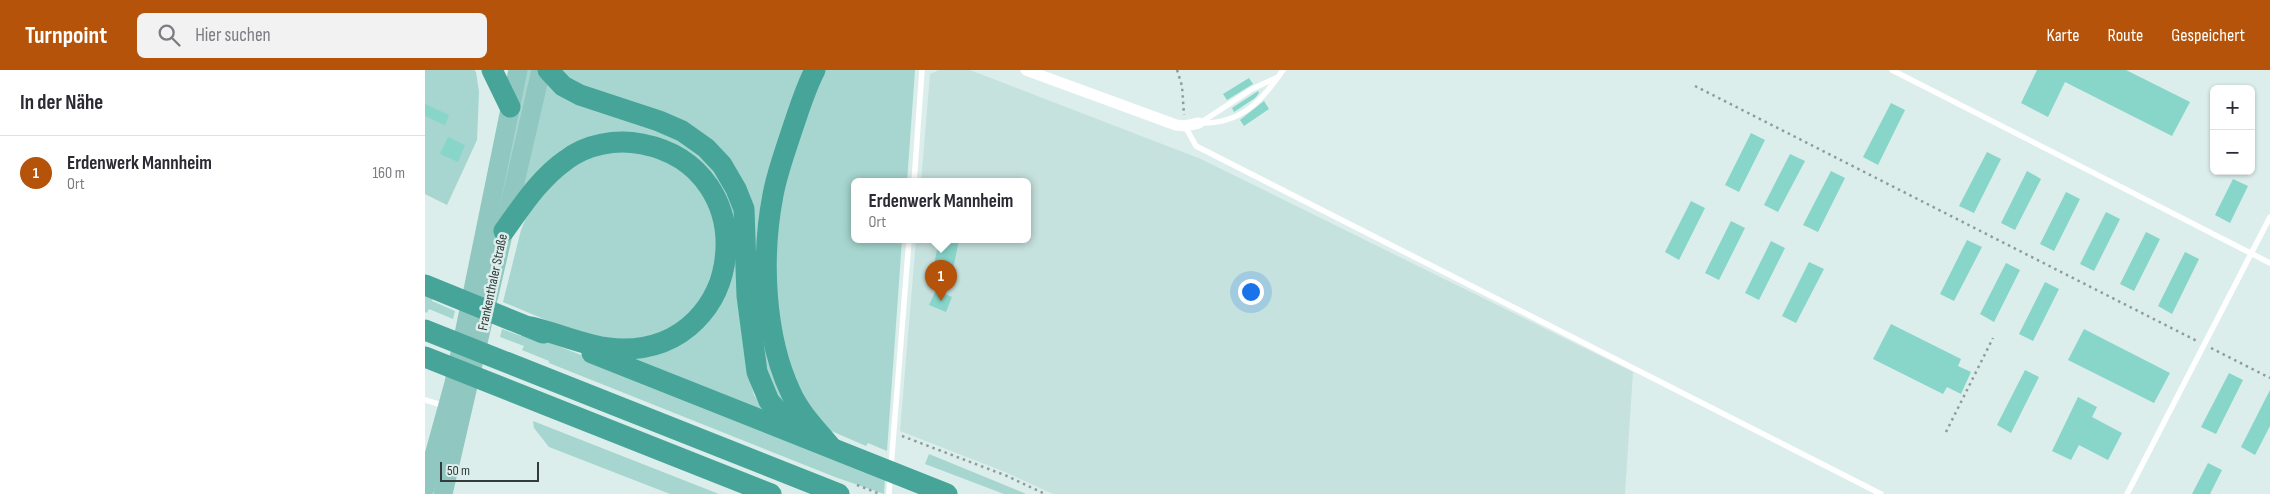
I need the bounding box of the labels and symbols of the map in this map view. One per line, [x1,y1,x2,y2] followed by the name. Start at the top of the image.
[474,232,511,332] street label: Frankenthaler Straße
[925,260,957,301] pin: 1
[1238,279,1264,305] your location
[440,459,539,482] scale bar

